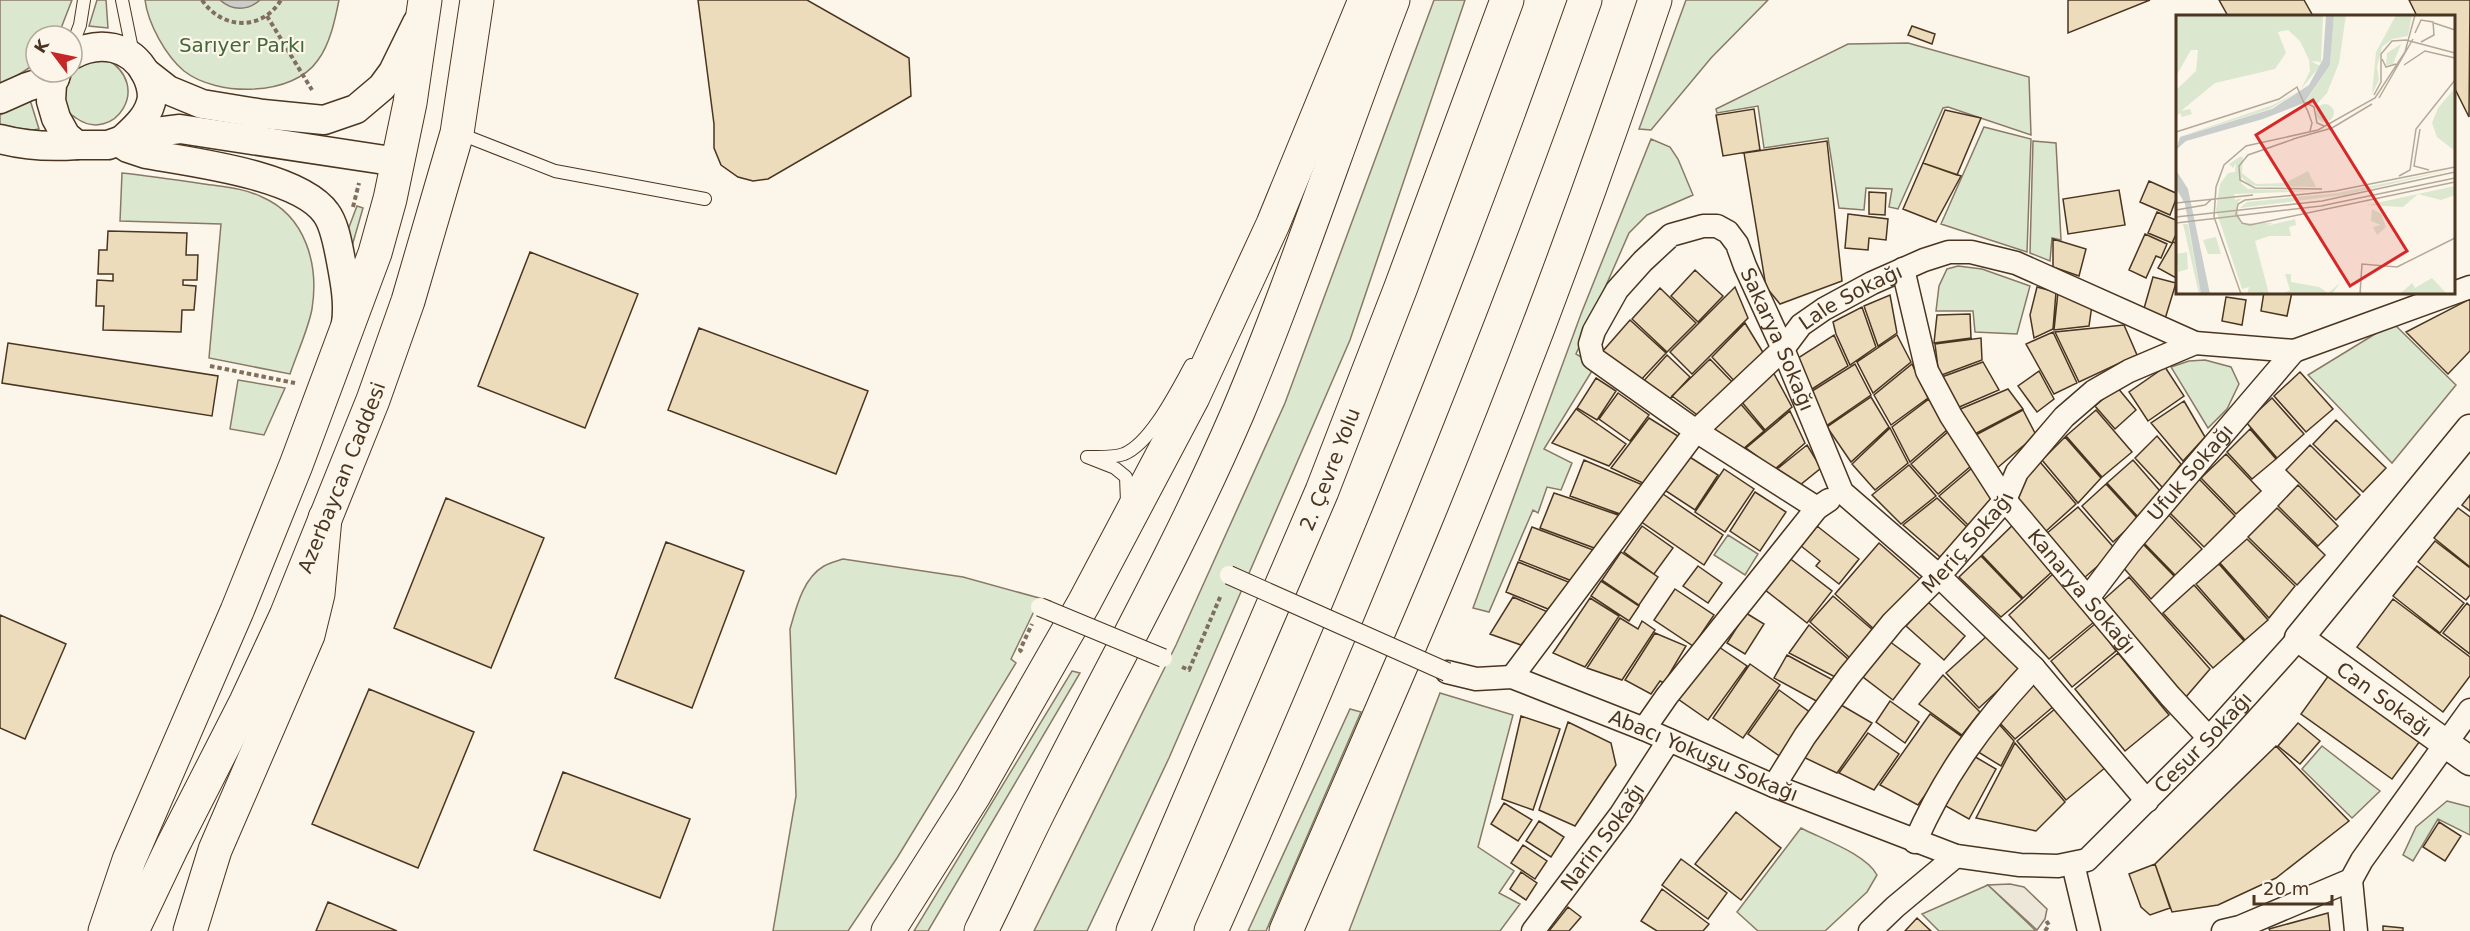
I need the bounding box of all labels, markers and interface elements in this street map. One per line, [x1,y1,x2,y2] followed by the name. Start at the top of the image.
[2176,15,2455,294] inset map
[24,24,84,84] north arrow
[179,33,305,57] park label: Sarıyer Parkı
[30,36,53,57] text: K
[1794,259,1906,335] street label: Lale Sokağı
[1735,264,1819,414] street label: Sakarya Sokağı
[293,379,390,576] street label: Azerbaycan Caddesi
[1294,404,1365,534] street label: 2. Çevre Yolu
[2142,419,2238,525] street label: Ufuk Sokağı
[1917,489,2019,598] street label: Meriç Sokağı
[2023,524,2141,658] street label: Kanarya Sokağı
[2332,657,2437,742] street label: Can Sokağı
[2149,687,2257,798] street label: Cesur Sokağı
[1606,705,1802,806] street label: Abacı Yokuşu Sokağı
[1556,779,1650,895] street label: Narin Sokağı
[2254,868,2332,906] scale bar
[2263,878,2309,899] text: 20 m

